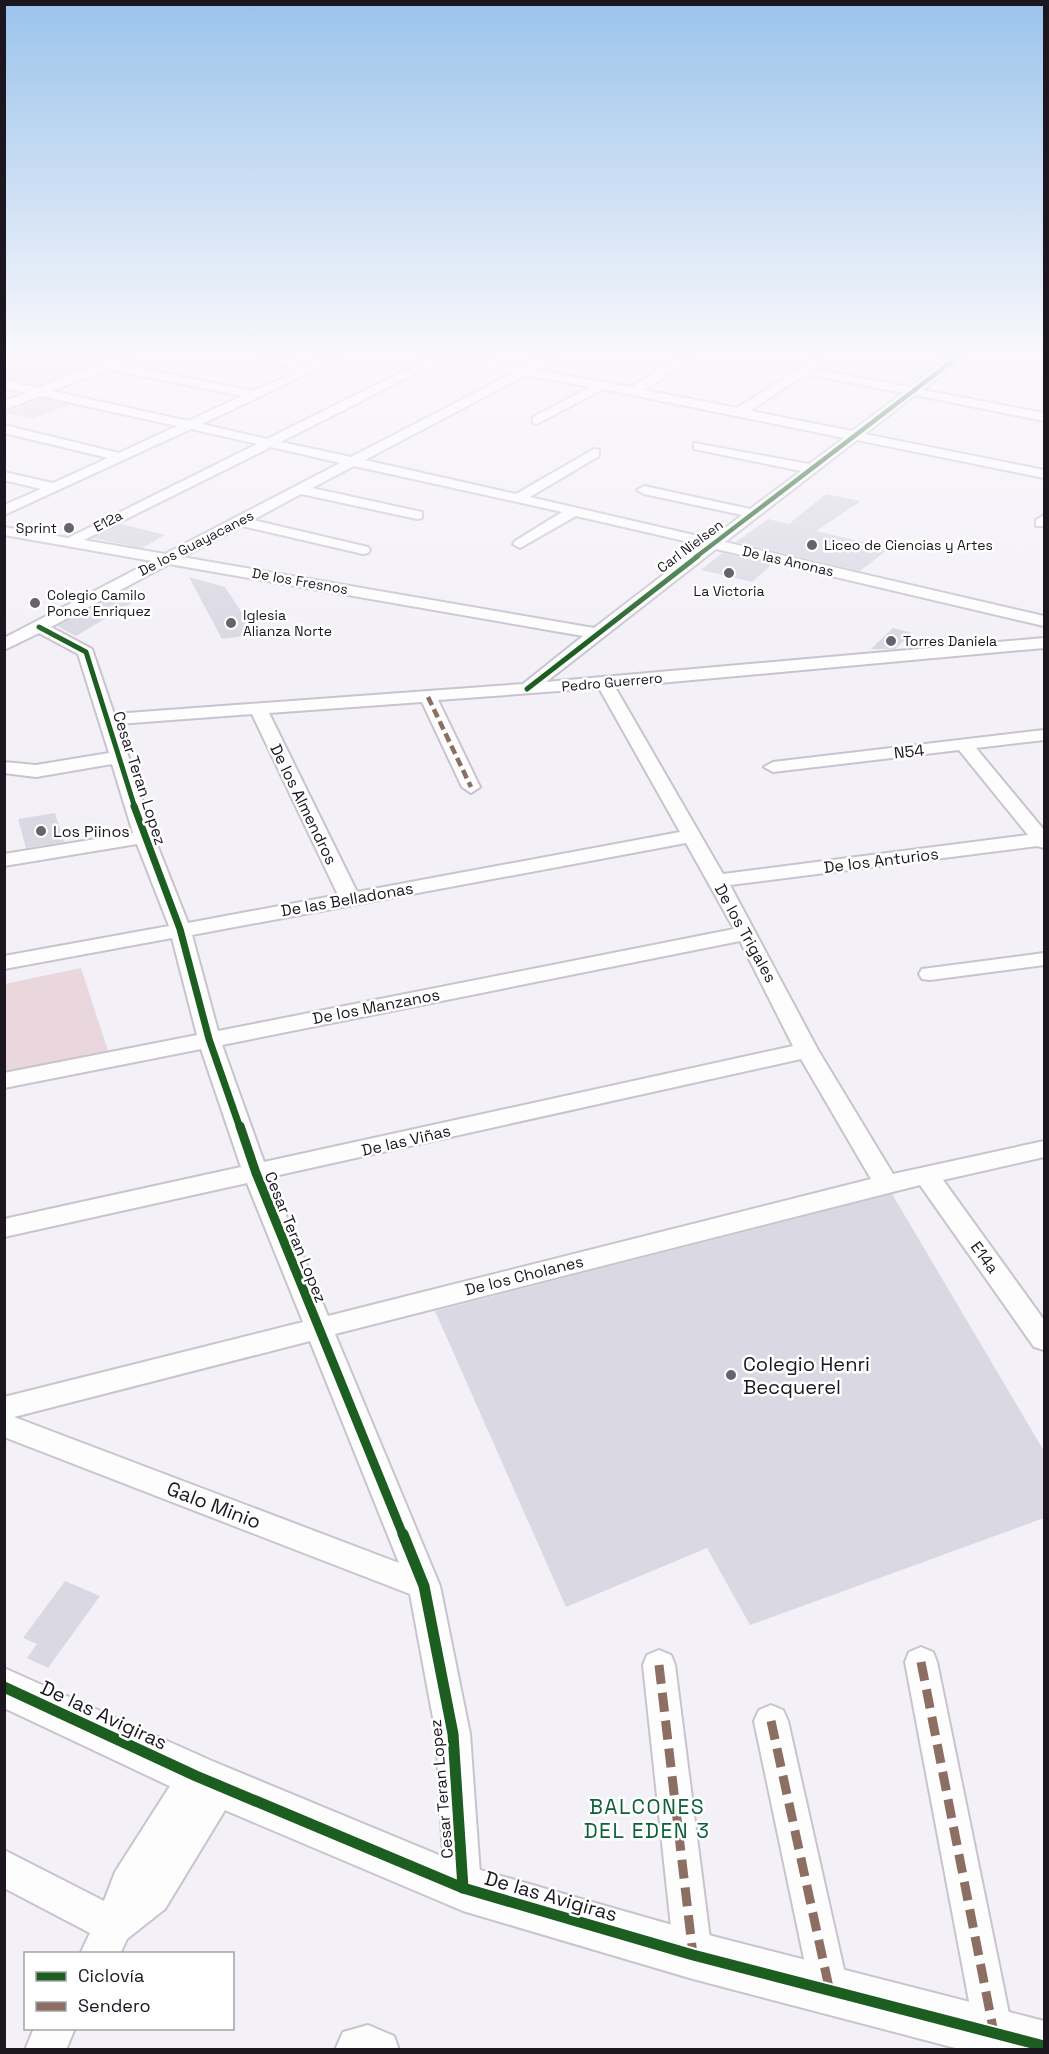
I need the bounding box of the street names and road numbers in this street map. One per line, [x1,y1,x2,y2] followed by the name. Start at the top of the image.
[90,506,126,536] street label: E12a
[135,506,257,580] street label: De los Guayacanes
[653,515,727,577] street label: Carl Nielsen
[740,542,836,580] street label: De las Anonas
[251,564,349,598] street label: De los Fresnos
[561,669,663,695] street label: Pedro Guerrero
[108,709,171,848] street label: Cesar Teran Lopez
[893,739,925,764] street label: N54
[265,740,342,868] street label: De los Almendros
[823,843,940,878] street label: De los Anturios
[279,877,415,921] street label: De las Belladonas
[710,880,781,986] street label: De los Trigales
[311,984,441,1029] street label: De los Manzanos
[360,1120,453,1161] street label: De las Viñas
[260,1169,331,1306] street label: Cesar Teran Lopez
[966,1237,1003,1278] street label: E14a
[463,1251,586,1300] street label: De los Cholanes
[163,1475,265,1535] street label: Galo Minio
[37,1674,171,1756] street label: De las Avigiras
[425,1719,458,1859] street label: Cesar Teran Lopez
[482,1865,620,1927] street label: De las Avigiras

